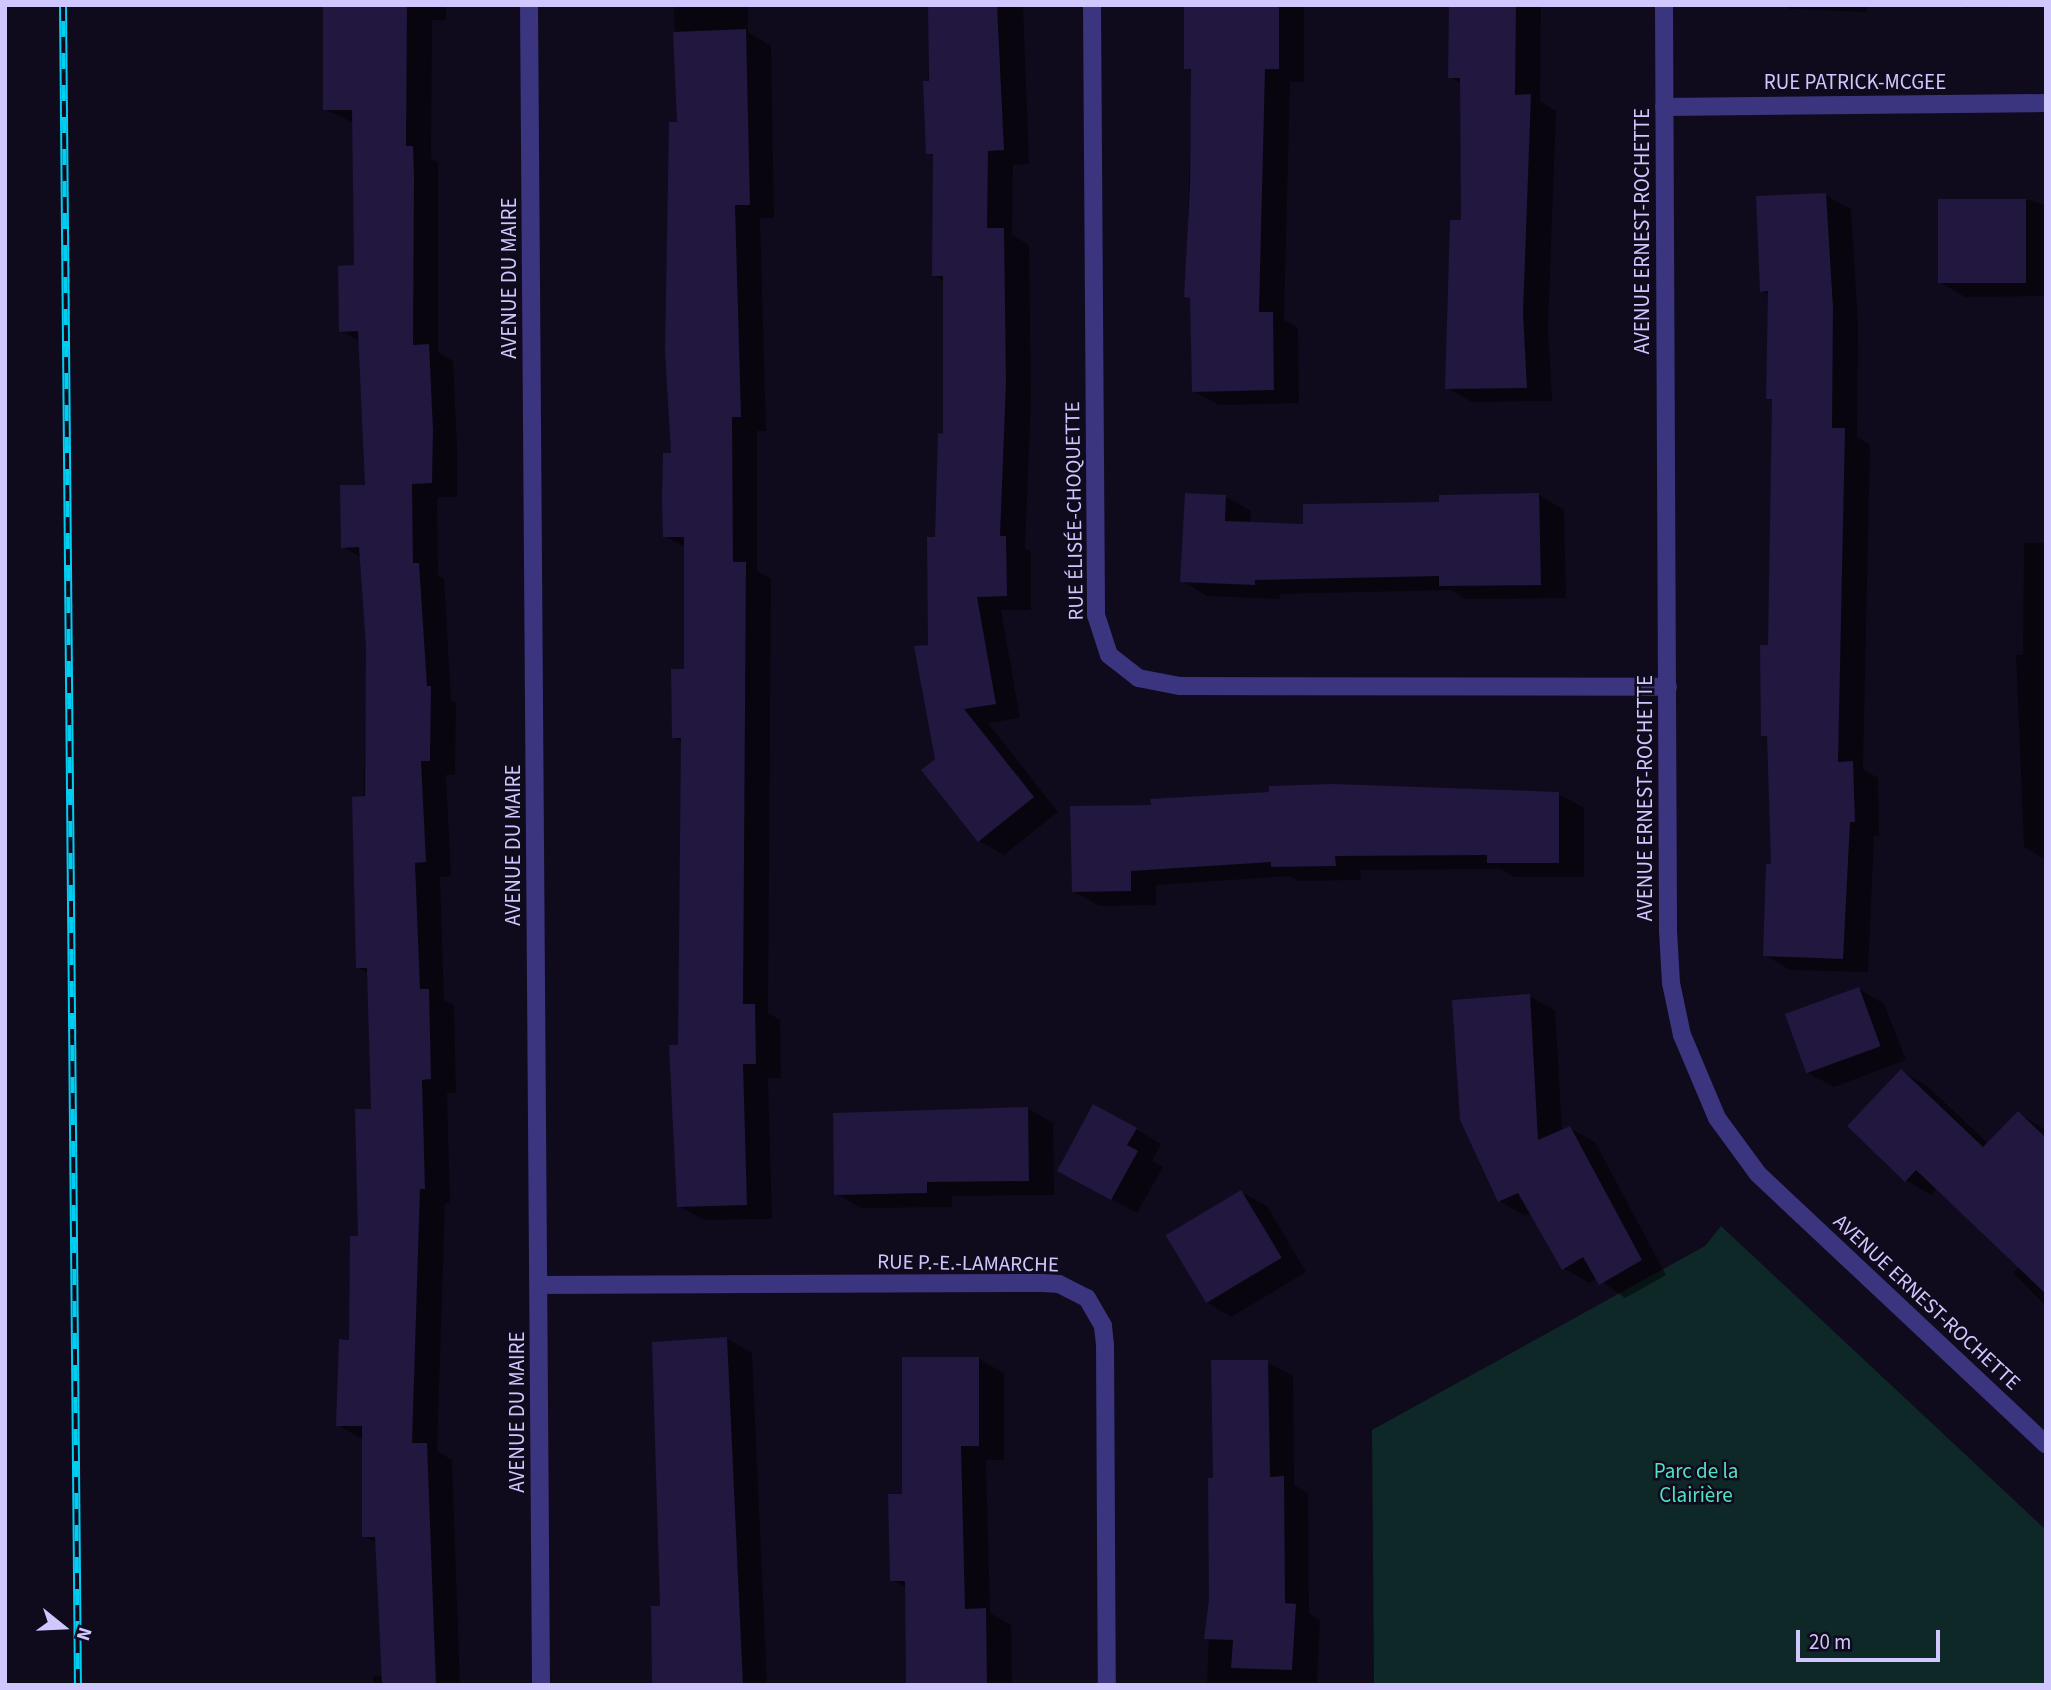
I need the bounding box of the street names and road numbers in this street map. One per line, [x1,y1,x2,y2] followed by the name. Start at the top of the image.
[1764,69,1946,95] street label: RUE PATRICK-MCGEE
[1629,108,1655,354] street label: AVENUE ERNEST-ROCHETTE
[496,197,522,359] street label: AVENUE DU MAIRE
[1059,401,1089,621] street label: RUE ÉLISÉE-CHOQUETTE
[1632,675,1658,921] street label: AVENUE ERNEST-ROCHETTE
[500,764,526,926] street label: AVENUE DU MAIRE
[1828,1209,2026,1395] street label: AVENUE ERNEST-ROCHETTE
[877,1249,1059,1277] street label: RUE P.-E.-LAMARCHE
[504,1331,530,1493] street label: AVENUE DU MAIRE

